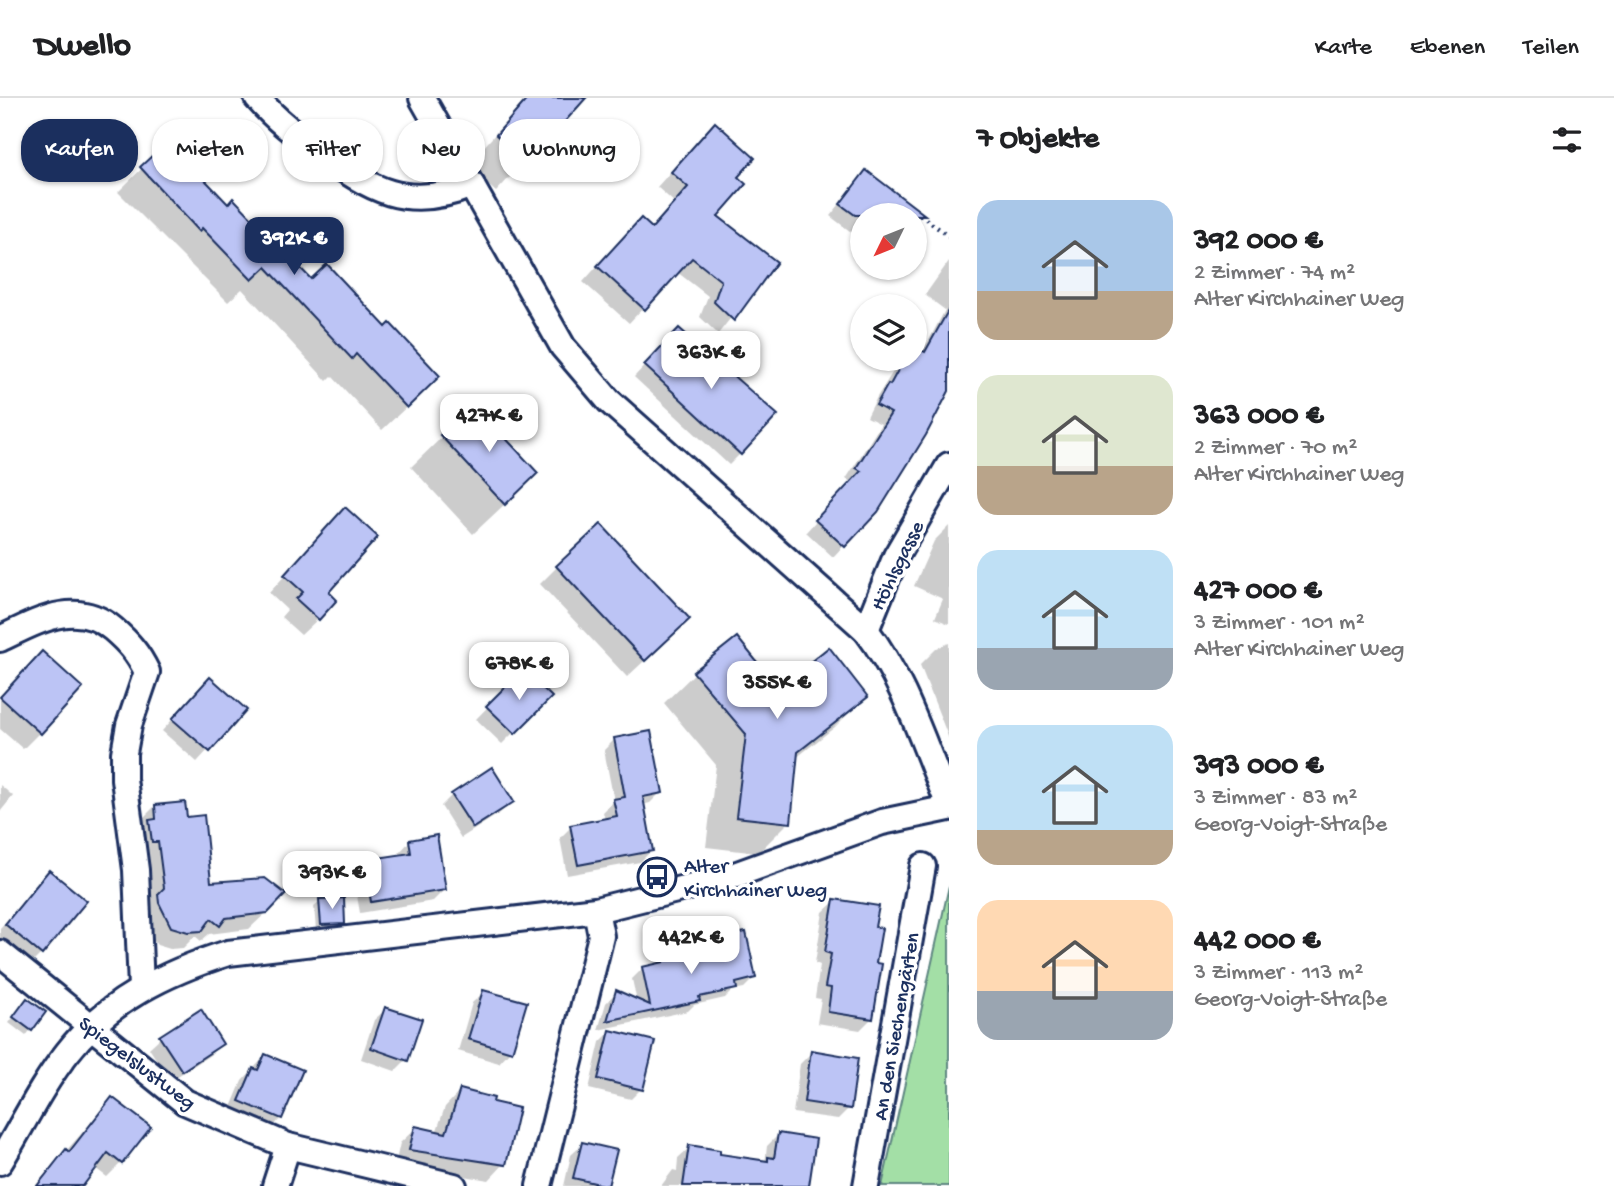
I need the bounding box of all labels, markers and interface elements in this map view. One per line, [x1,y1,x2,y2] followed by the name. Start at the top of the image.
[35,29,131,67] text: Dwello
[1315,34,1372,63] text: Karte
[1410,34,1485,63] text: Ebenen
[1523,34,1579,63] text: Teilen
[21,119,138,182] chip: Kaufen
[152,119,268,182] chip: Mieten
[282,119,383,182] chip: Filter
[397,119,485,182] chip: Neu
[499,119,640,182] chip: Wohnung
[1548,121,1586,159] icon: filters
[977,123,1099,158] text: 7 Objekte
[850,203,928,280] north arrow
[850,203,927,371] map controls
[237,218,351,277] pin: 392K €
[1194,225,1322,260] text: 392 000 €
[261,226,327,253] text: 392K €
[1033,228,1117,312] icon: home
[1194,260,1355,287] text: 2 Zimmer · 74 m²
[1194,287,1404,314] text: Alter Kirchhainer Weg
[850,294,927,371] button: layers
[654,331,768,391] pin: 363K €
[677,340,745,367] text: 363K €
[432,394,546,454] pin: 427K €
[1194,400,1324,435] text: 363 000 €
[456,403,522,430] text: 427K €
[1033,403,1117,487] icon: home
[1194,435,1357,462] text: 2 Zimmer · 70 m²
[1194,462,1404,489] text: Alter Kirchhainer Weg
[867,517,932,615] street label: Höhlsgasse
[1194,575,1322,610] text: 427 000 €
[1033,578,1117,662] icon: home
[1194,610,1365,637] text: 3 Zimmer · 101 m²
[1194,637,1404,664] text: Alter Kirchhainer Weg
[462,642,576,702] pin: 678K €
[485,651,553,678] text: 678K €
[720,662,834,721] pin: 355K €
[743,670,811,697] text: 355K €
[1194,750,1323,785] text: 393 000 €
[1033,753,1117,837] icon: home
[1194,785,1357,812] text: 3 Zimmer · 83 m²
[1194,812,1387,839] text: Georg-Voigt-Straße
[275,852,389,911] pin: 393K €
[636,856,678,898] bus stop icon: Alter Kirchhainer Weg
[684,856,827,905] place label: Alter Kirchhainer Weg
[298,860,366,887] text: 393K €
[634,916,748,976] pin: 442K €
[659,925,723,952] text: 442K €
[1194,925,1320,960] text: 442 000 €
[1033,928,1117,1012] icon: home
[870,931,927,1122] street label: An den Siechengärten
[1194,960,1363,987] text: 3 Zimmer · 113 m²
[1194,987,1387,1014] text: Georg-Voigt-Straße
[72,1013,200,1117] street label: Spiegelslustweg

